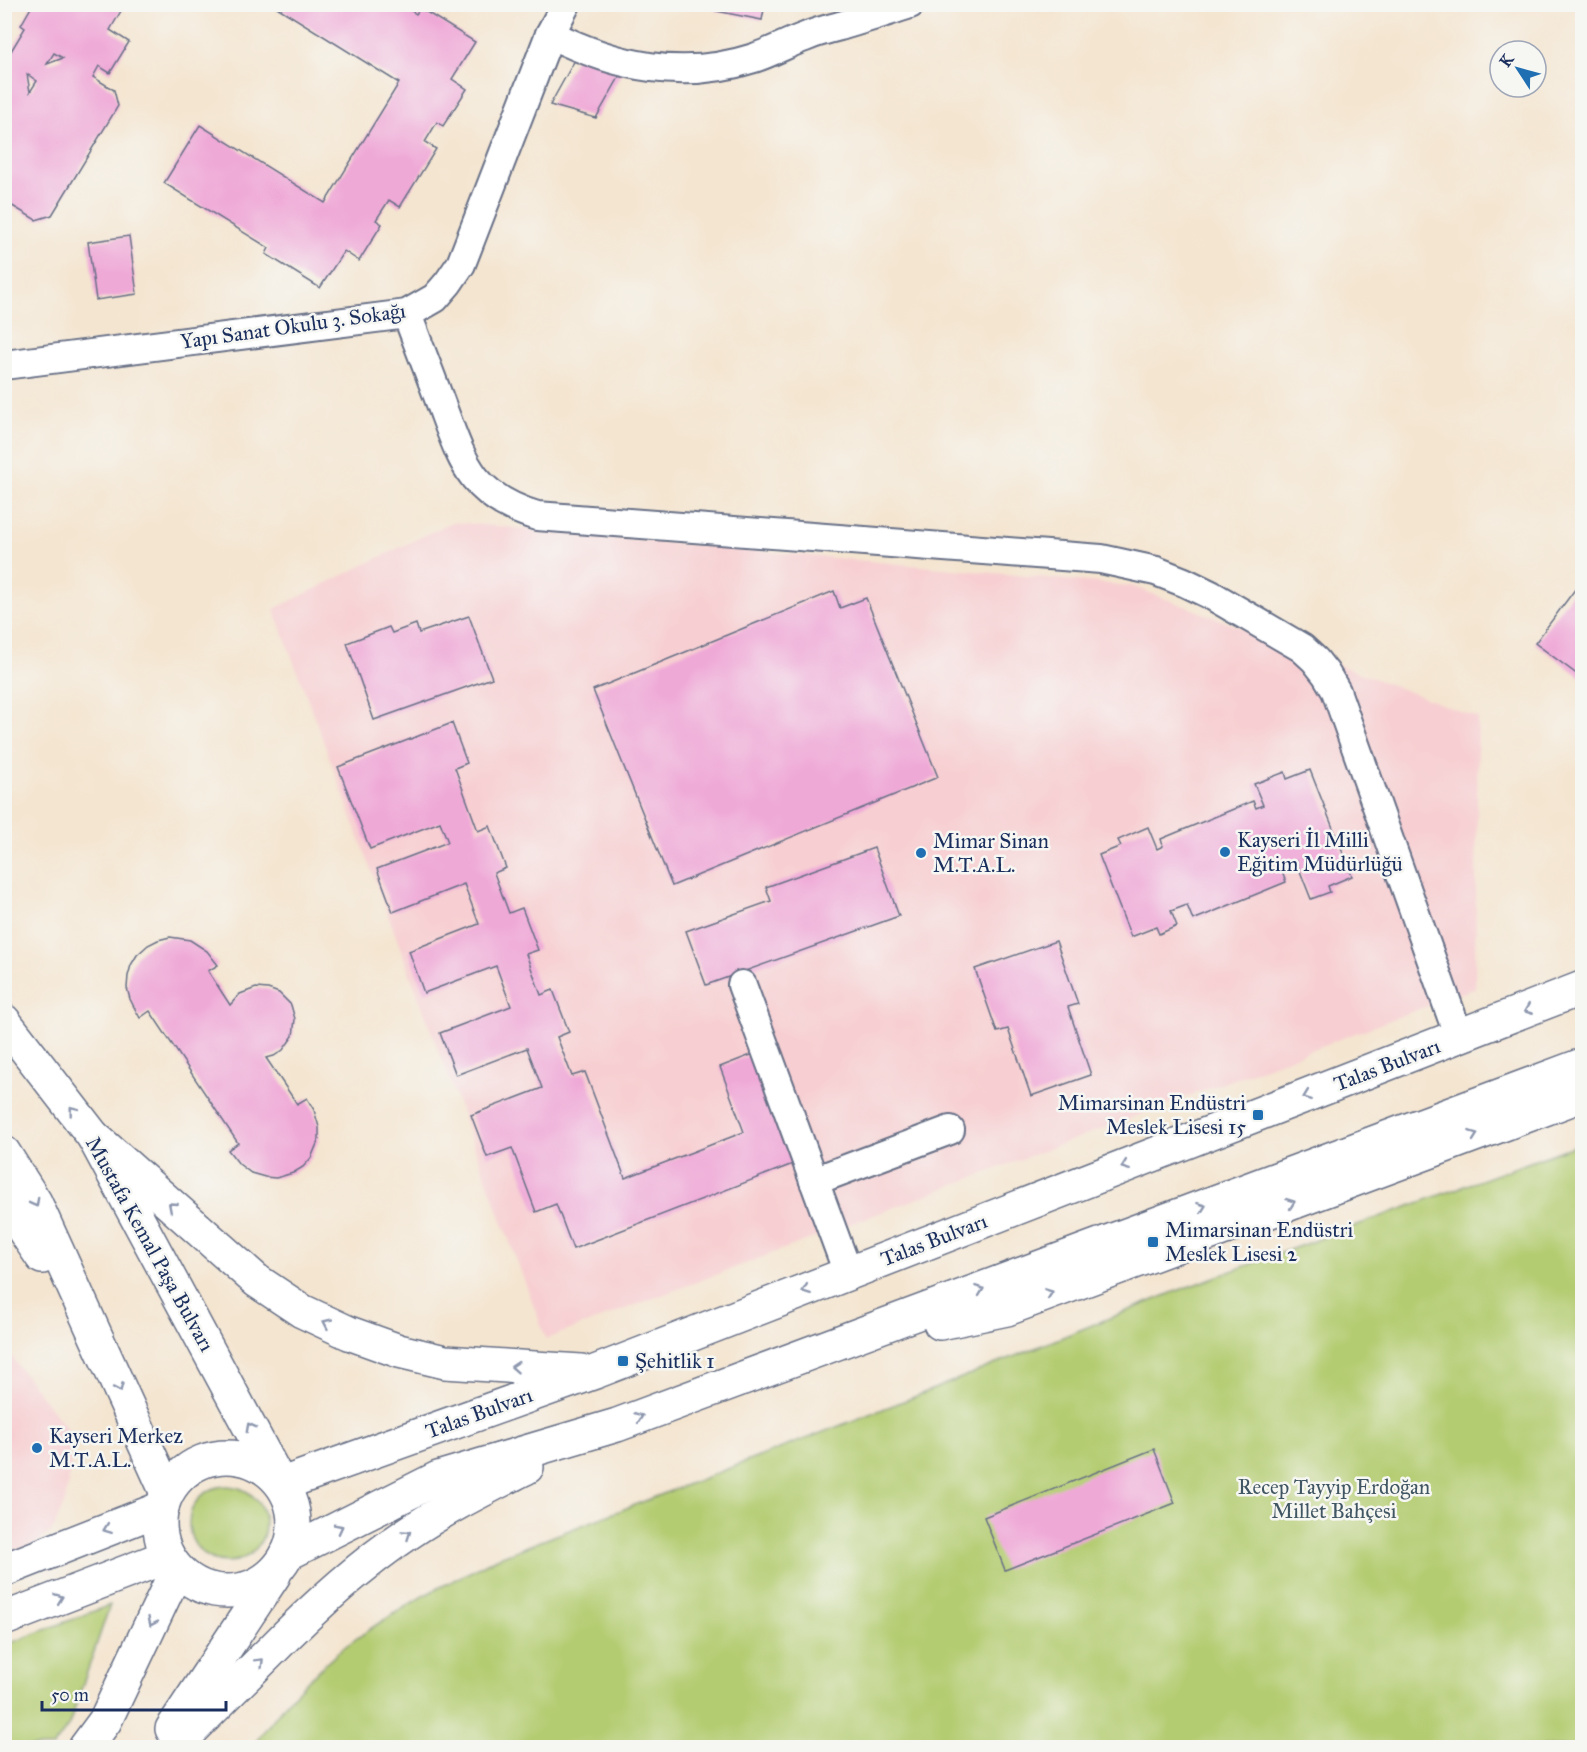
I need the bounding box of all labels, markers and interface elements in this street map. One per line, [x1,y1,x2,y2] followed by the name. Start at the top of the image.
[1488,39,1548,99] north arrow
[1495,50,1518,71] text: K
[179,297,407,355] street label: Yapı Sanat Okulu 3. Sokağı
[1237,827,1403,877] place label: Kayseri İl Milli Eğitim Müdürlüğü
[933,828,1049,878] place label: Mimar Sinan M.T.A.L.
[1218,845,1232,859] marker: Kayseri İl Milli Eğitim Müdürlüğü
[914,846,928,860] marker: Mimar Sinan M.T.A.L.
[1523,1003,1534,1015] one-way arrow
[1330,1033,1444,1097] street label: Talas Bulvarı
[1302,1089,1313,1101] one-way arrow
[1058,1090,1246,1140] place label: Mimarsinan Endüstri Meslek Lisesi 15
[69,1106,80,1117] one-way arrow
[1251,1108,1265,1122] marker: Mimarsinan Endüstri Meslek Lisesi 15
[1468,1130,1479,1143] one-way arrow
[80,1132,220,1356] street label: Mustafa Kemal Paşa Bulvarı
[1121,1159,1132,1171] one-way arrow
[27,1197,39,1208] one-way arrow
[1285,1198,1296,1210] one-way arrow
[168,1202,179,1213] one-way arrow
[1196,1202,1207,1215] one-way arrow
[877,1208,991,1272] street label: Talas Bulvarı
[1165,1217,1353,1267] place label: Mimarsinan Endüstri Meslek Lisesi 2
[1146,1235,1160,1249] marker: Mimarsinan Endüstri Meslek Lisesi 2
[802,1282,812,1295] one-way arrow
[973,1285,984,1297] one-way arrow
[1043,1288,1054,1300] one-way arrow
[322,1318,333,1330] one-way arrow
[635,1348,715,1374] place label: Şehitlik 1
[616,1354,630,1368] marker: Şehitlik 1
[511,1360,520,1373] one-way arrow
[112,1382,124,1393] one-way arrow
[422,1382,536,1444] street label: Talas Bulvarı
[633,1412,644,1424] one-way arrow
[246,1422,257,1433] one-way arrow
[49,1423,183,1473] place label: Kayseri Merkez M.T.A.L.
[30,1441,44,1455] marker: Kayseri Merkez M.T.A.L.
[1238,1474,1430,1524] park label: Recep Tayyip Erdoğan Millet Bahçesi
[102,1522,113,1535] one-way arrow
[333,1524,344,1535] one-way arrow
[400,1530,411,1541] one-way arrow
[53,1593,64,1605] one-way arrow
[147,1616,159,1627] one-way arrow
[253,1658,264,1668] one-way arrow
[42,1674,226,1712] scale bar
[51,1684,89,1706] text: 50 m

